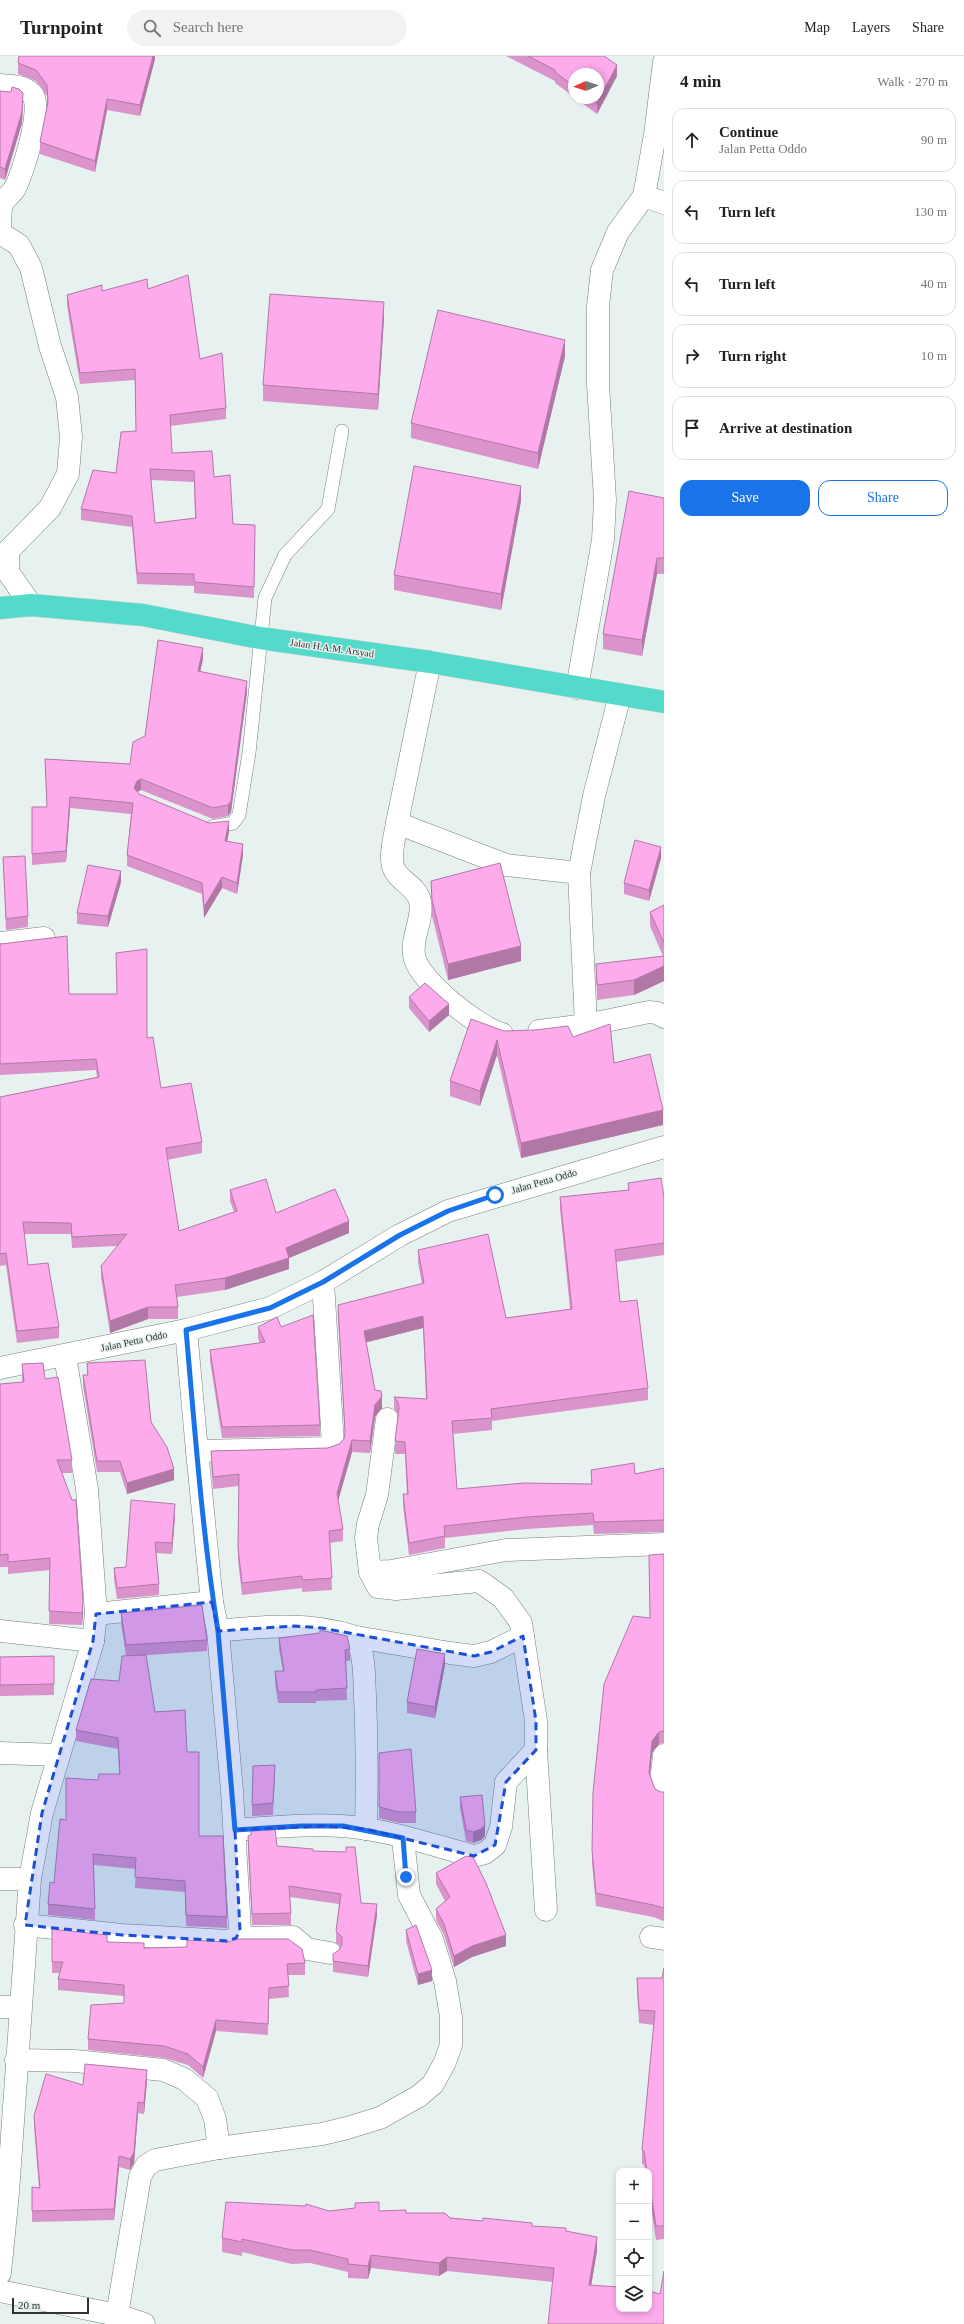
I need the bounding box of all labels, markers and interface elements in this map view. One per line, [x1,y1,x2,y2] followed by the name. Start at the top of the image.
[127,10,407,46] search box
[20,17,103,38] text: Turnpoint
[141,17,163,39] icon: search
[173,19,243,35] text: Search here
[804,20,830,35] text: Map
[852,20,890,35] text: Layers
[912,20,944,35] text: Share
[568,68,604,104] north arrow
[680,72,721,91] text: 4 min
[877,74,948,89] text: Walk · 270 m
[719,124,778,140] text: Continue
[681,129,703,151] icon: ahead
[921,132,947,147] text: 90 m
[719,141,807,156] text: Jalan Petta Oddo
[681,201,703,223] icon: left
[719,204,776,220] text: Turn left
[914,204,947,219] text: 130 m
[681,273,703,295] icon: left
[719,276,776,292] text: Turn left
[921,276,947,291] text: 40 m
[681,345,703,367] icon: right
[719,348,786,364] text: Turn right
[921,348,947,363] text: 10 m
[681,417,703,439] icon: arrive
[719,420,852,436] text: Arrive at destination
[680,480,810,516] button: Save
[818,480,948,516] button: Share
[289,637,375,659] street label: Jalan H.A.M. Arsyad
[510,1166,578,1196] street label: Jalan Petta Oddo
[486,1186,504,1204] route start
[100,1329,168,1353] street label: Jalan Petta Oddo
[397,1868,415,1886] route end
[616,2168,652,2312] map controls
[616,2168,652,2204] button: +
[616,2204,652,2240] button: −
[616,2240,652,2276] button: locate
[616,2276,652,2312] button: layers
[12,2296,89,2315] scale bar
[18,2299,40,2311] text: 20 m

